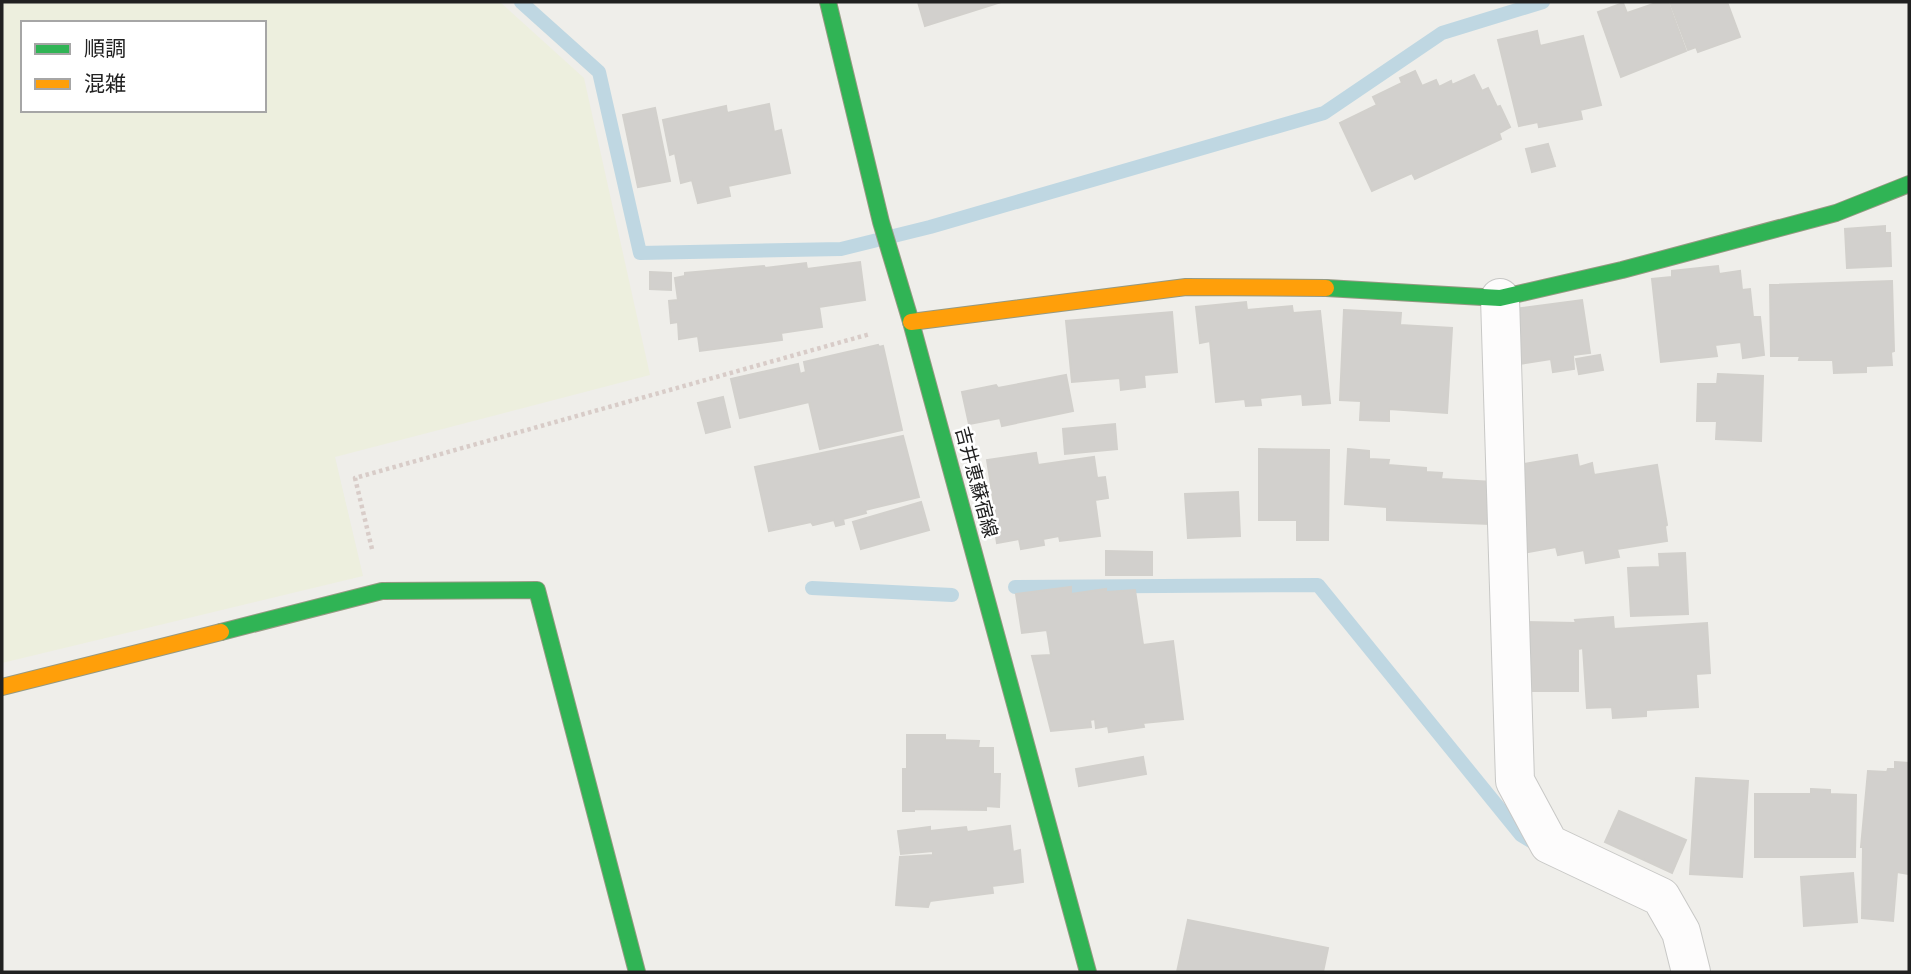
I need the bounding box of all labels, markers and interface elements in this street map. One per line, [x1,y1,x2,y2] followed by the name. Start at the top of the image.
[21,21,266,112] legend
[84,36,126,61] text: 順調
[84,71,126,96] text: 混雑
[952,424,1002,540] street label: 吉井恵蘇宿線

